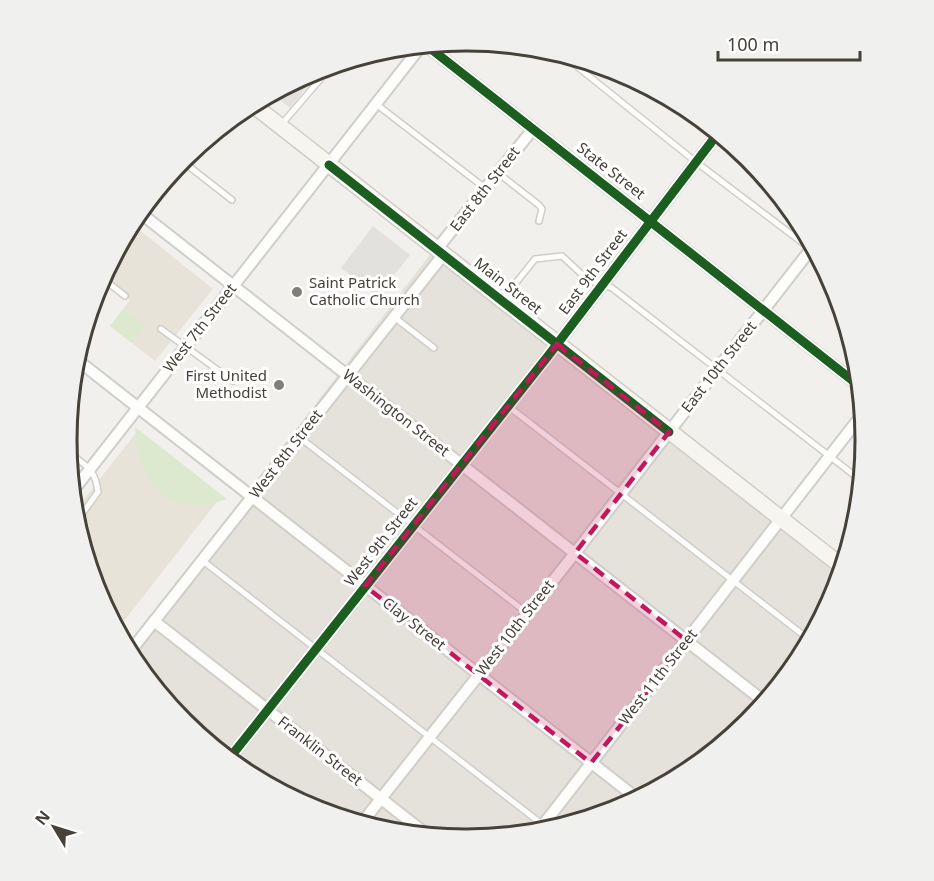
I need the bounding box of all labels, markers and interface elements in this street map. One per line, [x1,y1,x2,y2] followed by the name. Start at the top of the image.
[718,24,860,62] scale bar
[727,32,779,56] text: 100 m
[573,137,650,204] street label: State Street
[445,141,524,235] street label: East 8th Street
[553,224,631,318] street label: East 9th Street
[471,252,547,318] street label: Main Street
[309,272,420,309] place label: Saint Patrick Catholic Church
[158,278,241,376] street label: West 7th Street
[290,285,304,299] marker: Saint Patrick Catholic Church
[676,316,761,416] street label: East 10th Street
[339,364,455,461] street label: Washington Street
[185,365,268,402] place label: First United Methodist
[272,378,286,392] marker: First United Methodist
[244,404,327,502] street label: West 8th Street
[339,492,422,590] street label: West 9th Street
[471,575,558,679] street label: West 10th Street
[379,592,451,655] street label: Clay Street
[614,624,701,728] street label: West 11th Street
[274,711,367,790] street label: Franklin Street
[24,797,84,857] north arrow
[30,806,55,830] text: N

